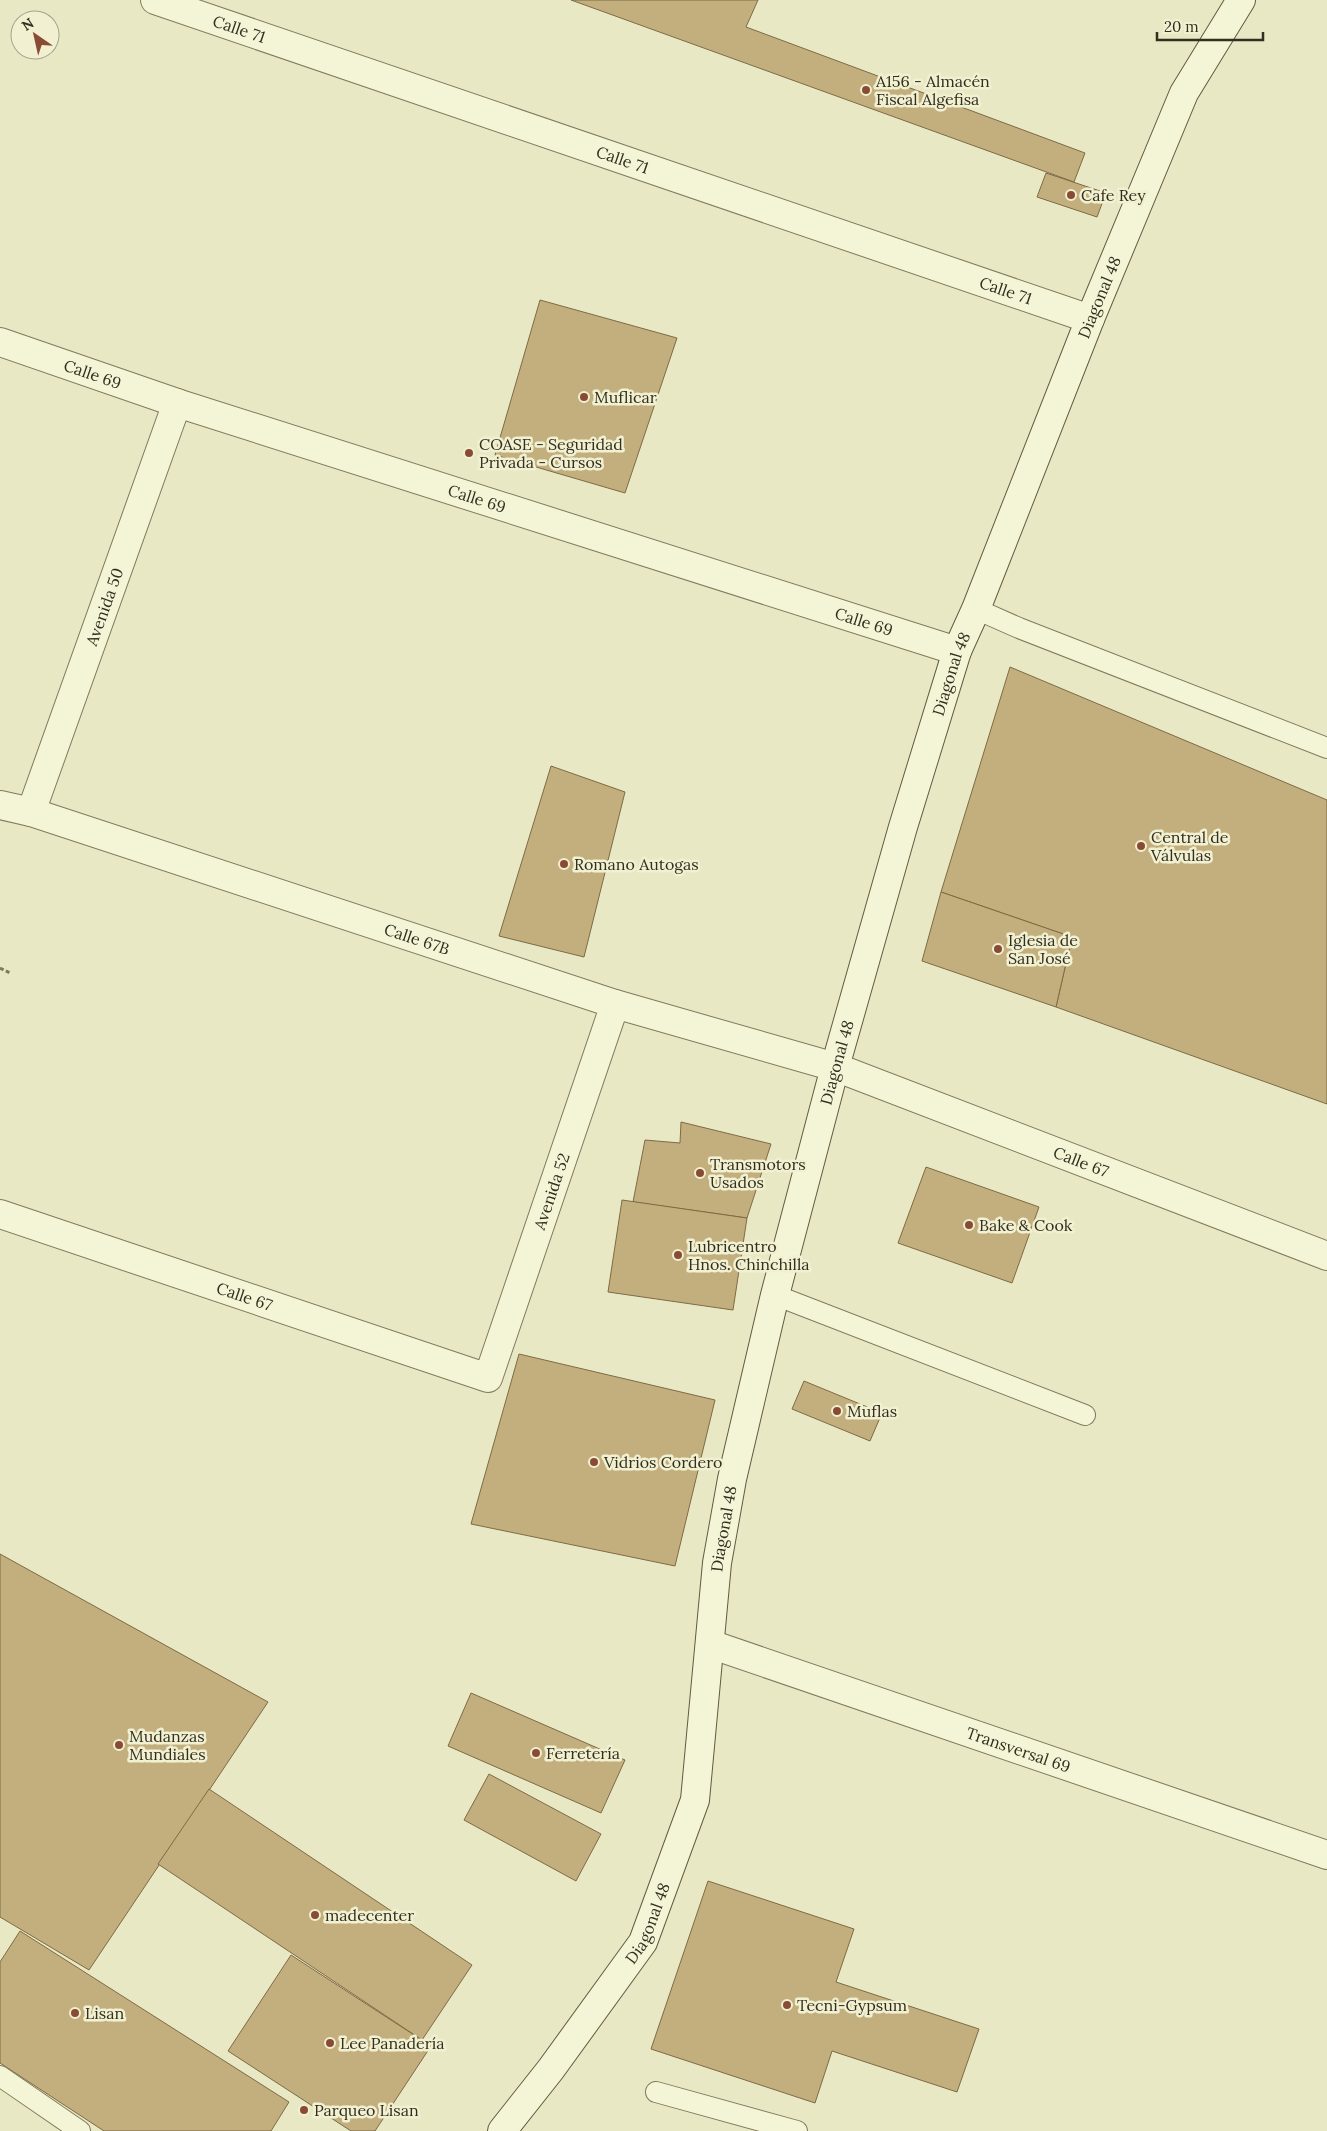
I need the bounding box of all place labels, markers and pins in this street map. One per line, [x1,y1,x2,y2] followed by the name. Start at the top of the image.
[875,71,990,109] place label: A156 - Almacén Fiscal Algefisa
[860,84,872,96] marker: A156 - Almacén Fiscal Algefisa
[1081,185,1146,205] place label: Cafe Rey
[1065,189,1077,201] marker: Cafe Rey
[594,387,657,407] place label: Muflicar
[578,391,590,403] marker: Muflicar
[479,434,623,472] place label: COASE - Seguridad Privada - Cursos
[463,447,475,459] marker: COASE - Seguridad Privada - Cursos
[1150,827,1229,865] place label: Central de Válvulas
[1135,840,1147,852] marker: Central de Válvulas
[574,854,699,874] place label: Romano Autogas
[558,858,570,870] marker: Romano Autogas
[1008,930,1078,968] place label: Iglesia de San José
[992,943,1004,955] marker: Iglesia de San José
[710,1154,806,1192] place label: Transmotors Usados
[694,1167,706,1179] marker: Transmotors Usados
[979,1215,1073,1235] place label: Bake & Cook
[963,1219,975,1231] marker: Bake & Cook
[688,1236,810,1274] place label: Lubricentro Hnos. Chinchilla
[672,1249,684,1261] marker: Lubricentro Hnos. Chinchilla
[847,1401,897,1421] place label: Muflas
[831,1405,843,1417] marker: Muflas
[603,1452,722,1472] place label: Vidrios Cordero
[588,1456,600,1468] marker: Vidrios Cordero
[129,1726,206,1764] place label: Mudanzas Mundiales
[113,1739,125,1751] marker: Mudanzas Mundiales
[546,1743,620,1763] place label: Ferretería
[530,1747,542,1759] marker: Ferretería
[325,1905,414,1925] place label: madecenter
[309,1909,321,1921] marker: madecenter
[797,1995,907,2015] place label: Tecni-Gypsum
[781,1999,793,2011] marker: Tecni-Gypsum
[85,2003,124,2023] place label: Lisan
[69,2007,81,2019] marker: Lisan
[340,2033,444,2053] place label: Lee Panadería
[324,2037,336,2049] marker: Lee Panadería
[314,2100,419,2120] place label: Parqueo Lisan
[298,2104,310,2116] marker: Parqueo Lisan

